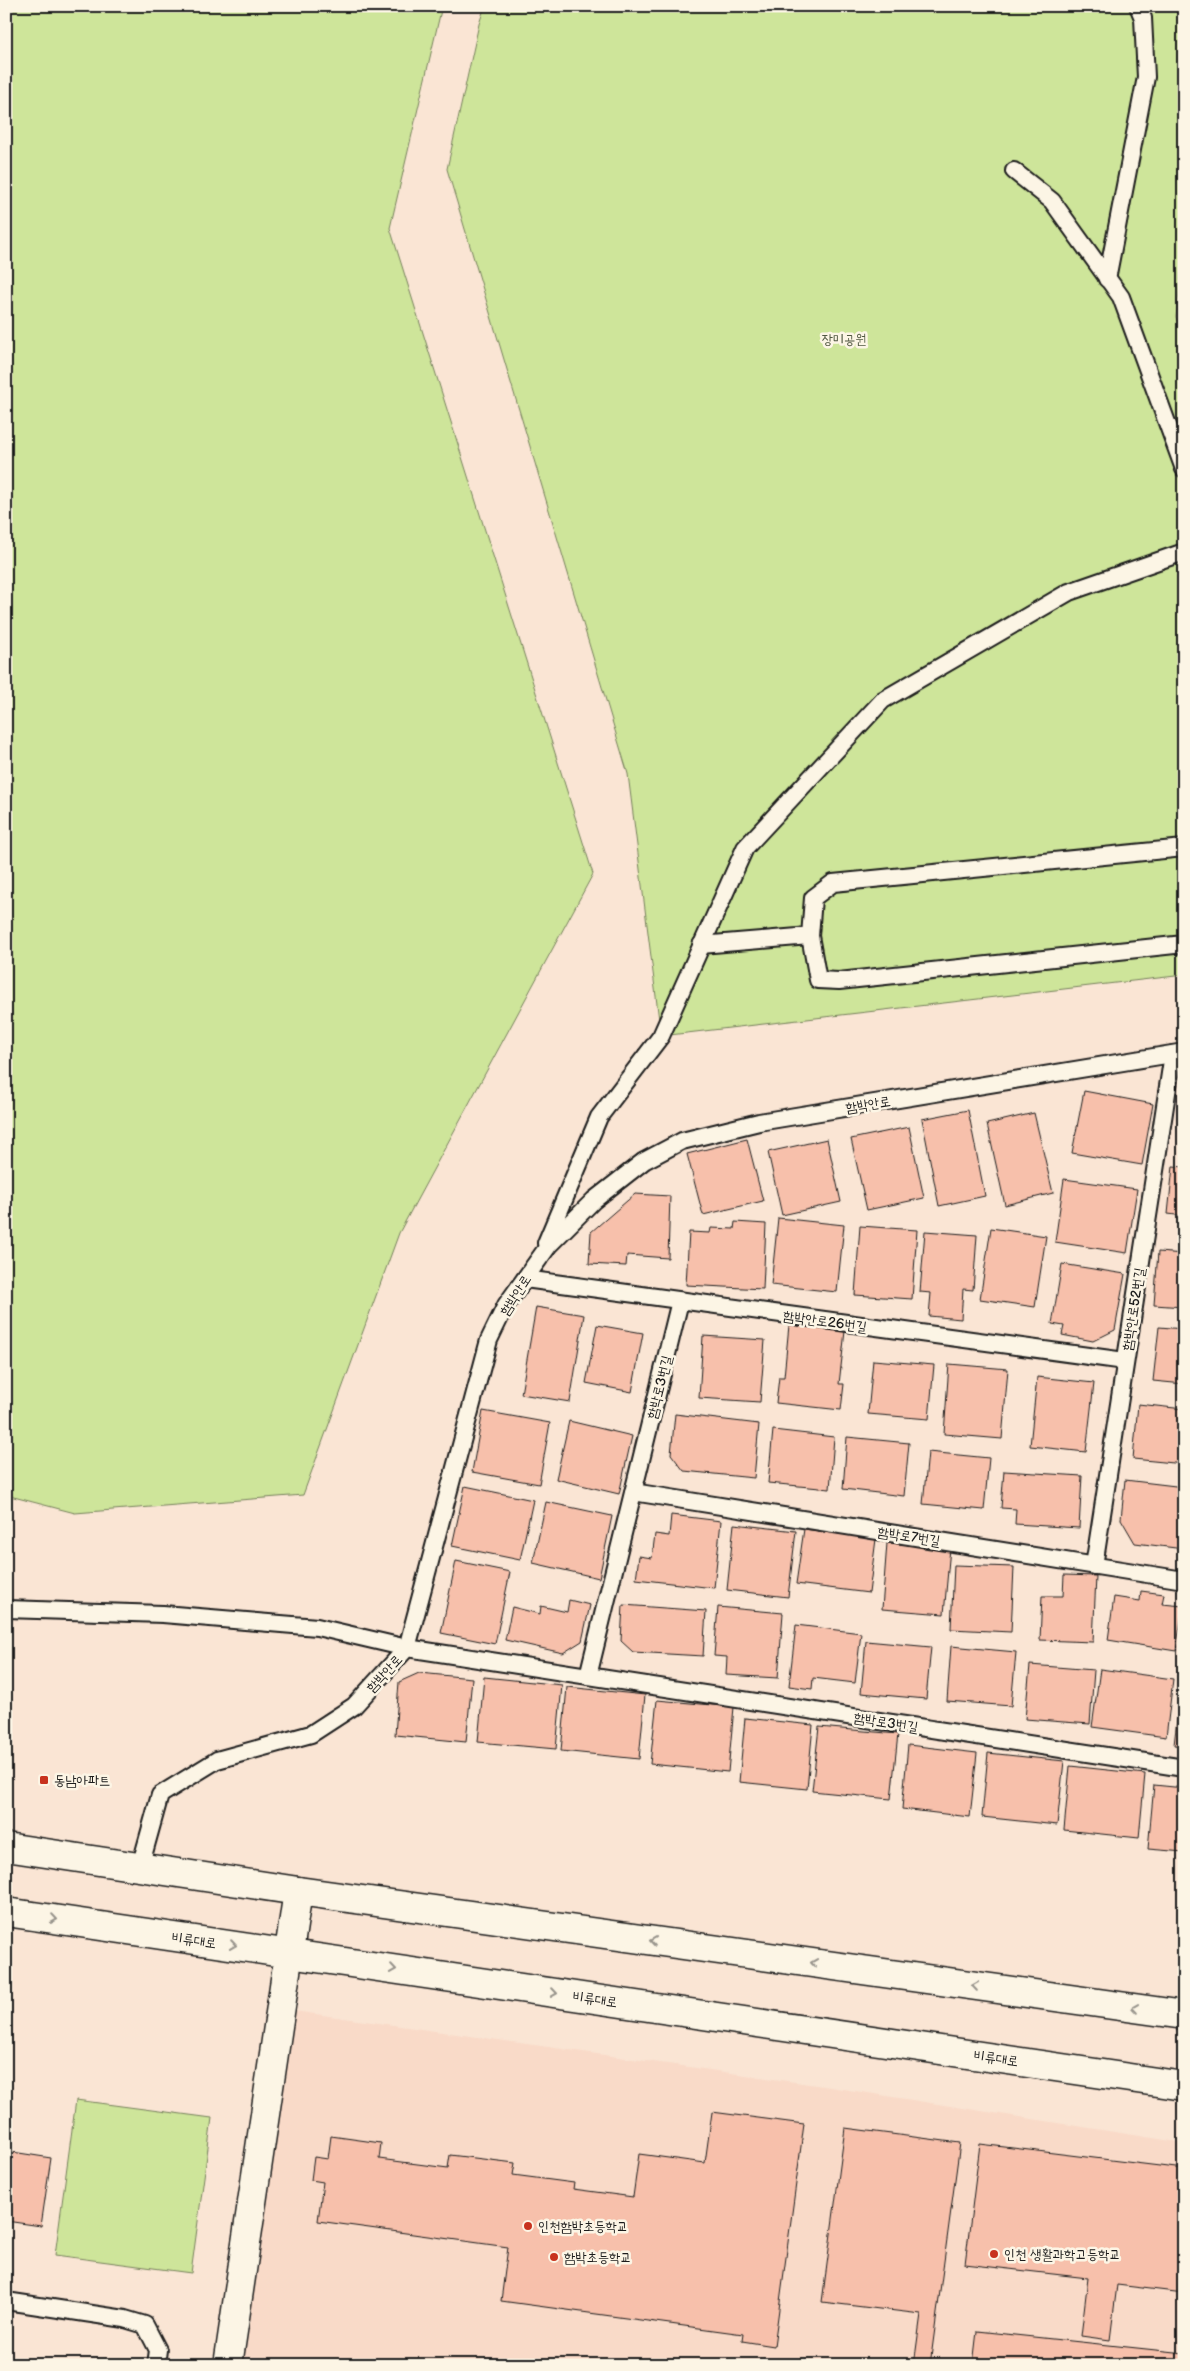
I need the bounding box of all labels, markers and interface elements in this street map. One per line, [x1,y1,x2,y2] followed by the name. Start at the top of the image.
[821,331,867,348] park label: 장미공원
[844,1093,892,1116] street label: 함박안로
[1119,1266,1149,1352] street label: 함박안로52번길
[496,1272,535,1319] street label: 함박안로
[782,1307,869,1336] street label: 함박안로26번길
[643,1353,676,1421] street label: 함박로3번길
[876,1523,942,1550] street label: 함박로7번길
[363,1651,406,1696] street label: 함박안로
[853,1709,920,1736] street label: 함박로3번길
[54,1772,110,1789] place label: 동남아파트
[38,1774,50,1786] marker: 동남아파트
[50,1914,59,1924] one-way arrow
[170,1929,217,1952] street label: 비류대로
[648,1936,657,1946] one-way arrow
[228,1940,237,1950] one-way arrow
[809,1958,817,1969] one-way arrow
[390,1963,398,1974] one-way arrow
[970,1981,979,1991] one-way arrow
[550,1987,558,1998] one-way arrow
[571,1988,618,2011] street label: 비류대로
[1131,2003,1139,2014] one-way arrow
[972,2047,1019,2070] street label: 비류대로
[538,2218,628,2235] place label: 인천함박초등학교
[522,2220,534,2232] marker: 인천함박초등학교
[1004,2246,1120,2263] place label: 인천 생활과학고등학교
[988,2248,1000,2260] marker: 인천 생활과학고등학교
[564,2249,632,2266] place label: 함박초등학교
[548,2251,560,2263] marker: 함박초등학교

